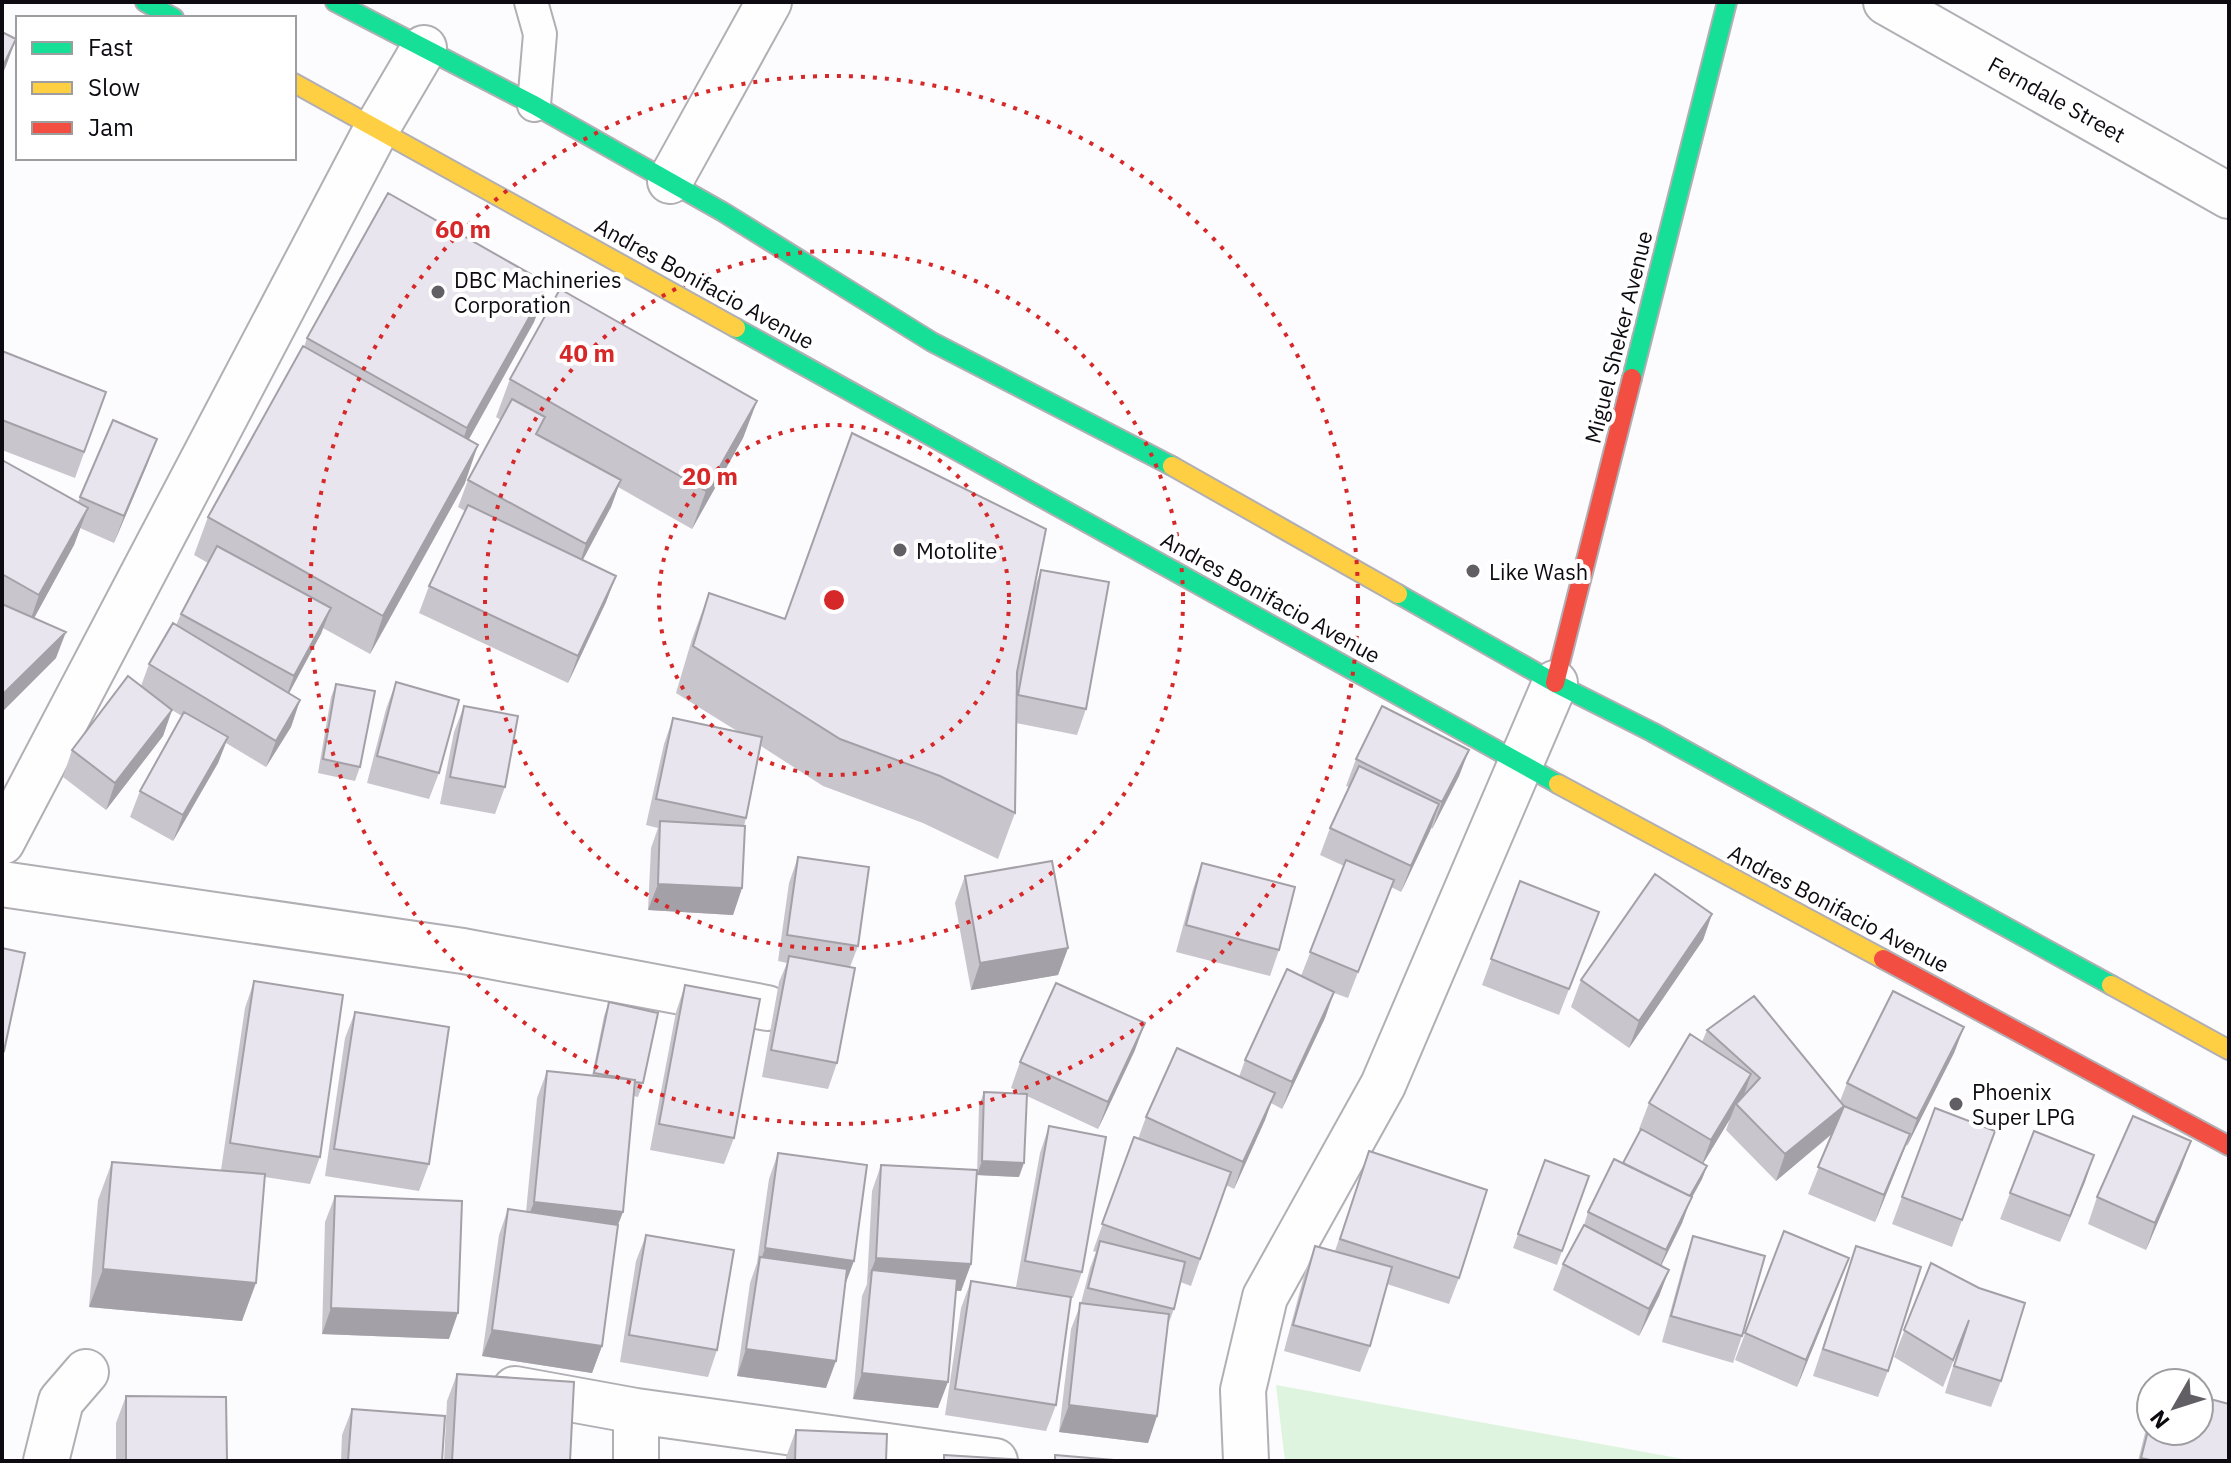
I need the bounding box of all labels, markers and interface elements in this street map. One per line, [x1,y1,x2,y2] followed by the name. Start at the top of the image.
[16,16,296,160] legend
[88,31,133,63] text: Fast
[1983,49,2131,149] street label: Ferndale Street
[88,71,140,103] text: Slow
[88,111,134,143] text: Jam
[590,211,820,355] street label: Andres Bonifacio Avenue
[435,213,491,245] text: 60 m
[1578,228,1658,446] street label: Miguel Sheker Avenue
[454,265,622,319] place label: DBC Machineries Corporation
[429,283,447,301] marker: DBC Machineries Corporation
[559,337,615,369] text: 40 m
[682,460,738,492] text: 20 m
[1156,525,1386,669] street label: Andres Bonifacio Avenue
[916,536,997,565] place label: Motolite
[891,541,909,559] marker: Motolite
[1489,557,1588,586] place label: Like Wash
[1464,562,1482,580] marker: Like Wash
[820,586,848,614] centre of rings
[1723,837,1955,979] street label: Andres Bonifacio Avenue
[1972,1077,2075,1131] place label: Phoenix Super LPG
[1947,1095,1965,1113] marker: Phoenix Super LPG
[2135,1367,2215,1447] north arrow
[2143,1405,2175,1435] text: N

